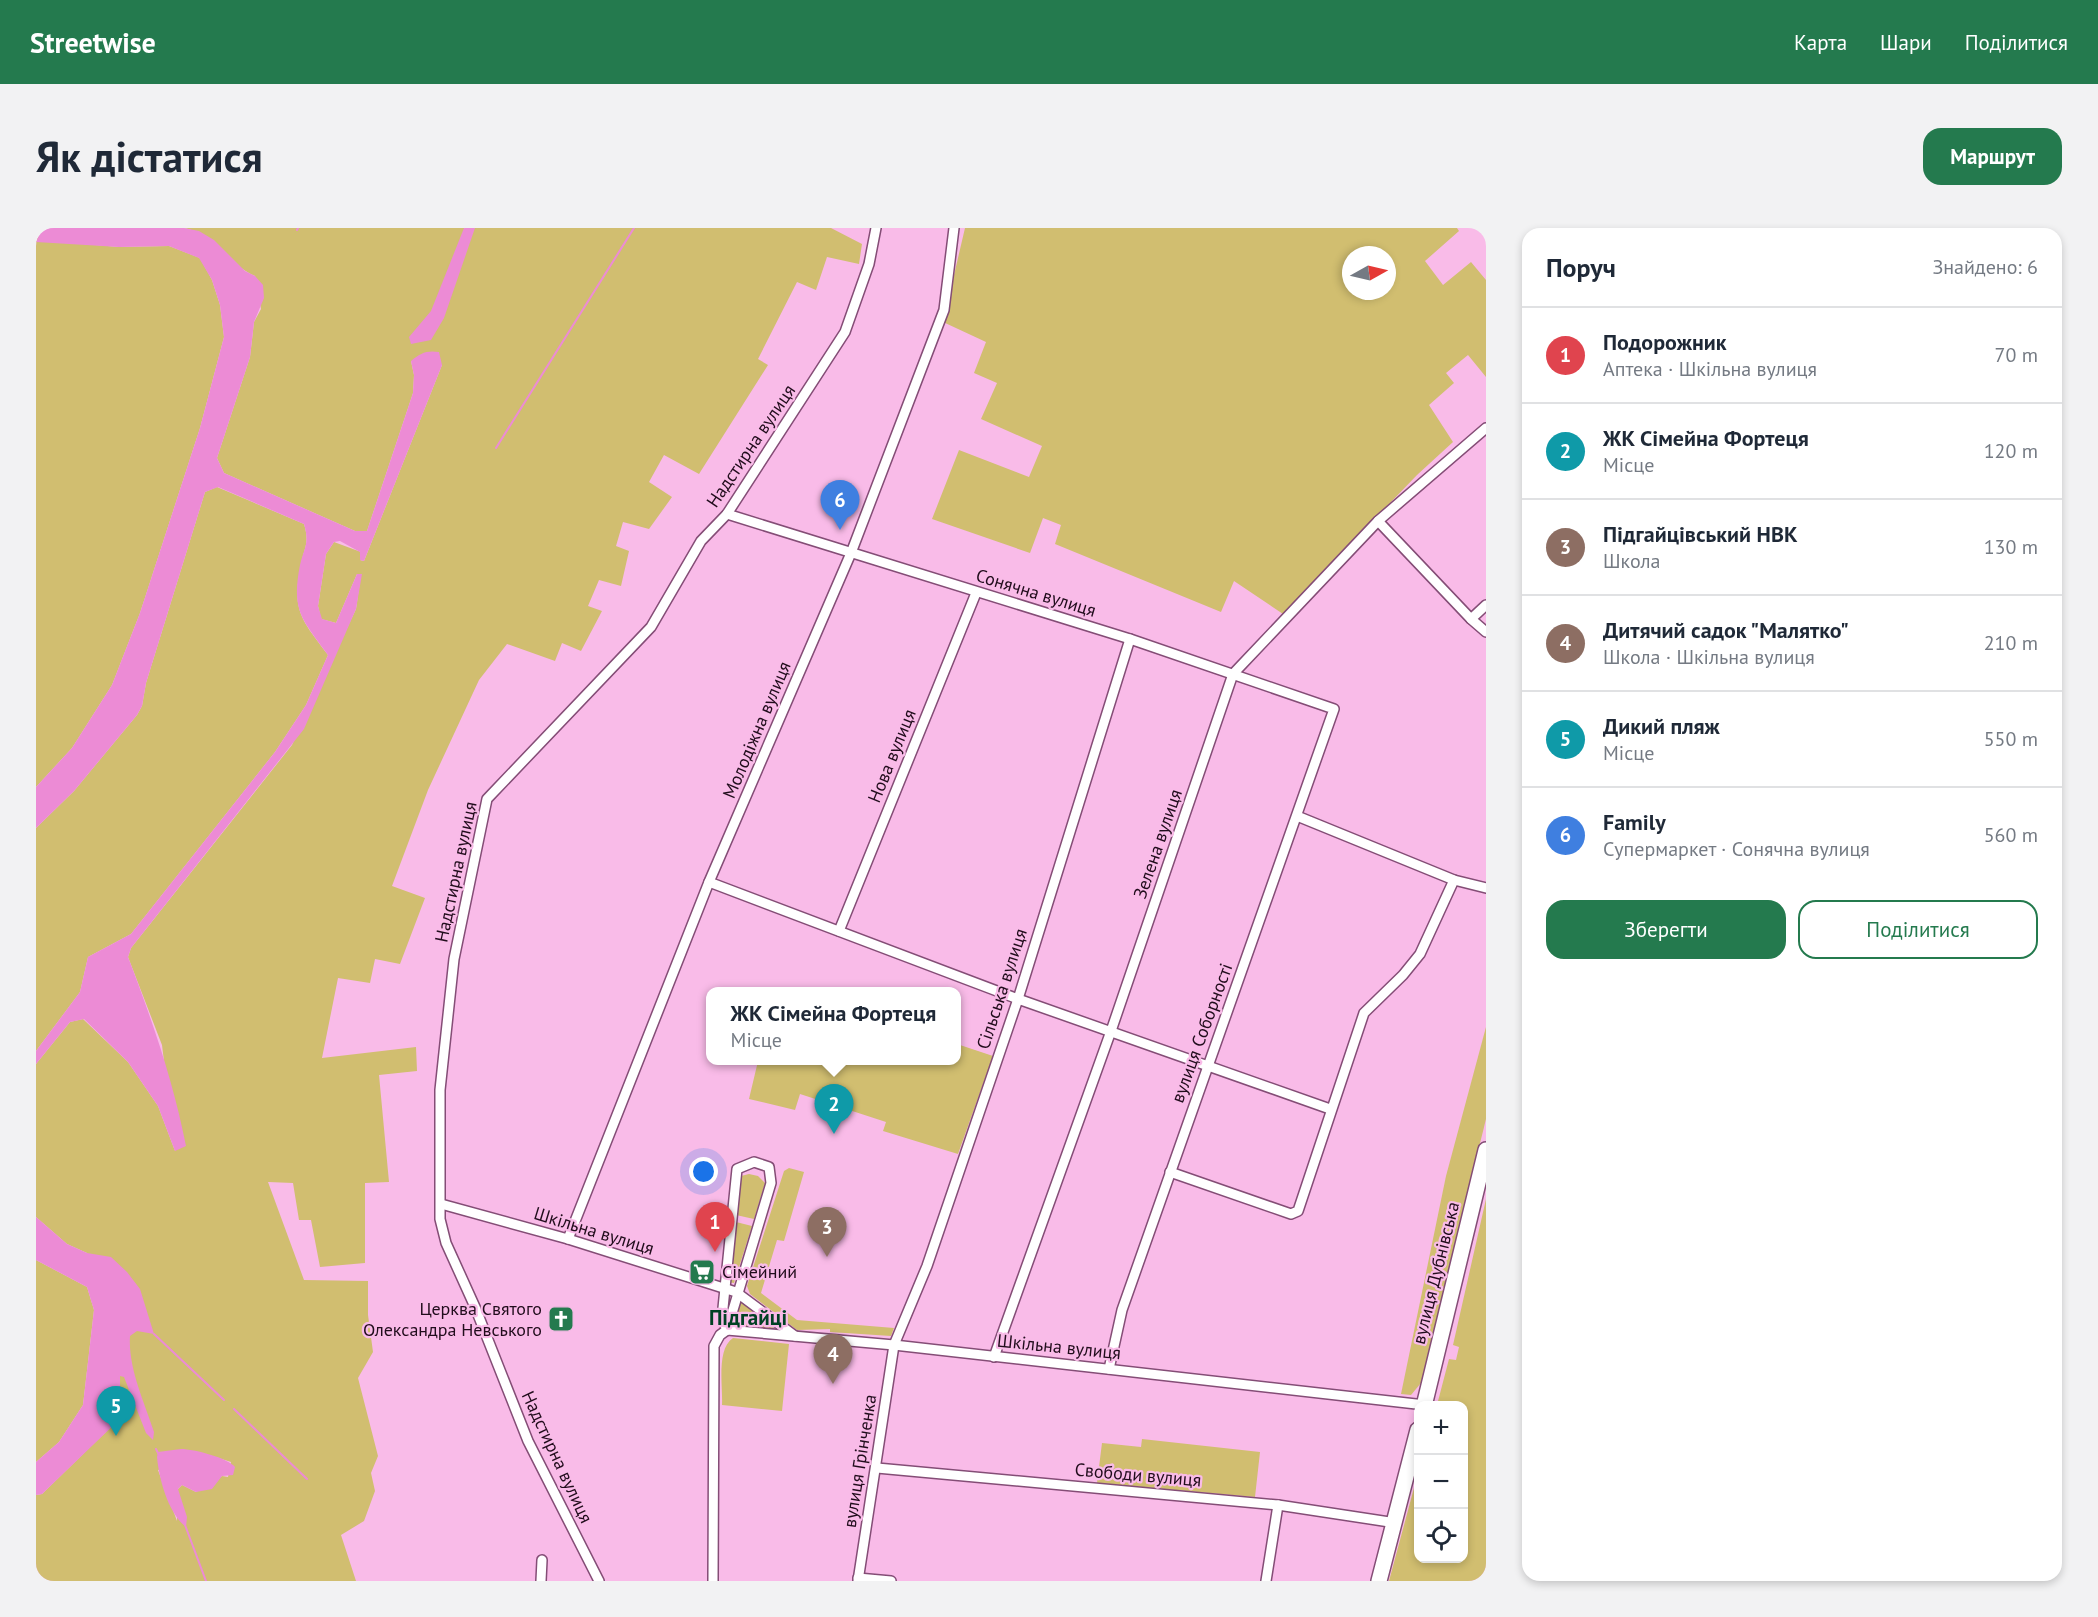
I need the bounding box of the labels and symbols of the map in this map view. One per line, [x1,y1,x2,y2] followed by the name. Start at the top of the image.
[1342,246,1396,300] north arrow
[701,380,800,512] street label: Надстирна вулиця
[820,480,860,530] pin: 6
[973,563,1099,622] street label: Сонячна вулиця
[717,658,796,802] street label: Молодіжна вулиця
[862,706,921,806] street label: Нова вулиця
[1128,786,1187,902] street label: Зелена вулиця
[429,799,482,944] street label: Надстирна вулиця
[971,926,1032,1052] street label: Сільська вулиця
[1166,960,1237,1106] street label: вулиця Соборності
[814,1084,854,1134] pin: 2
[689,1157,718,1186] your location
[1407,1199,1464,1346] street label: вулиця Дубнівська
[531,1201,657,1260] street label: Шкільна вулиця
[696,1202,734,1252] pin: 1
[808,1208,846,1257] pin: 3
[687,1257,717,1287] supermarket icon: Сімейний
[722,1260,797,1283] place label: Сімейний
[363,1297,542,1341] place label: Церква Святого Олександра Невського
[546,1304,576,1334] church icon: Церква Святого Олександра Невського
[709,1304,787,1331] district label: Підгайці
[996,1329,1122,1364] street label: Шкільна вулиця
[814,1334,852,1384] pin: 4
[96,1386,136,1436] pin: 5
[517,1387,598,1527] street label: Надстирна вулиця
[838,1393,881,1529] street label: вулиця Грінченка
[1074,1458,1202,1491] street label: Свободи вулиця

